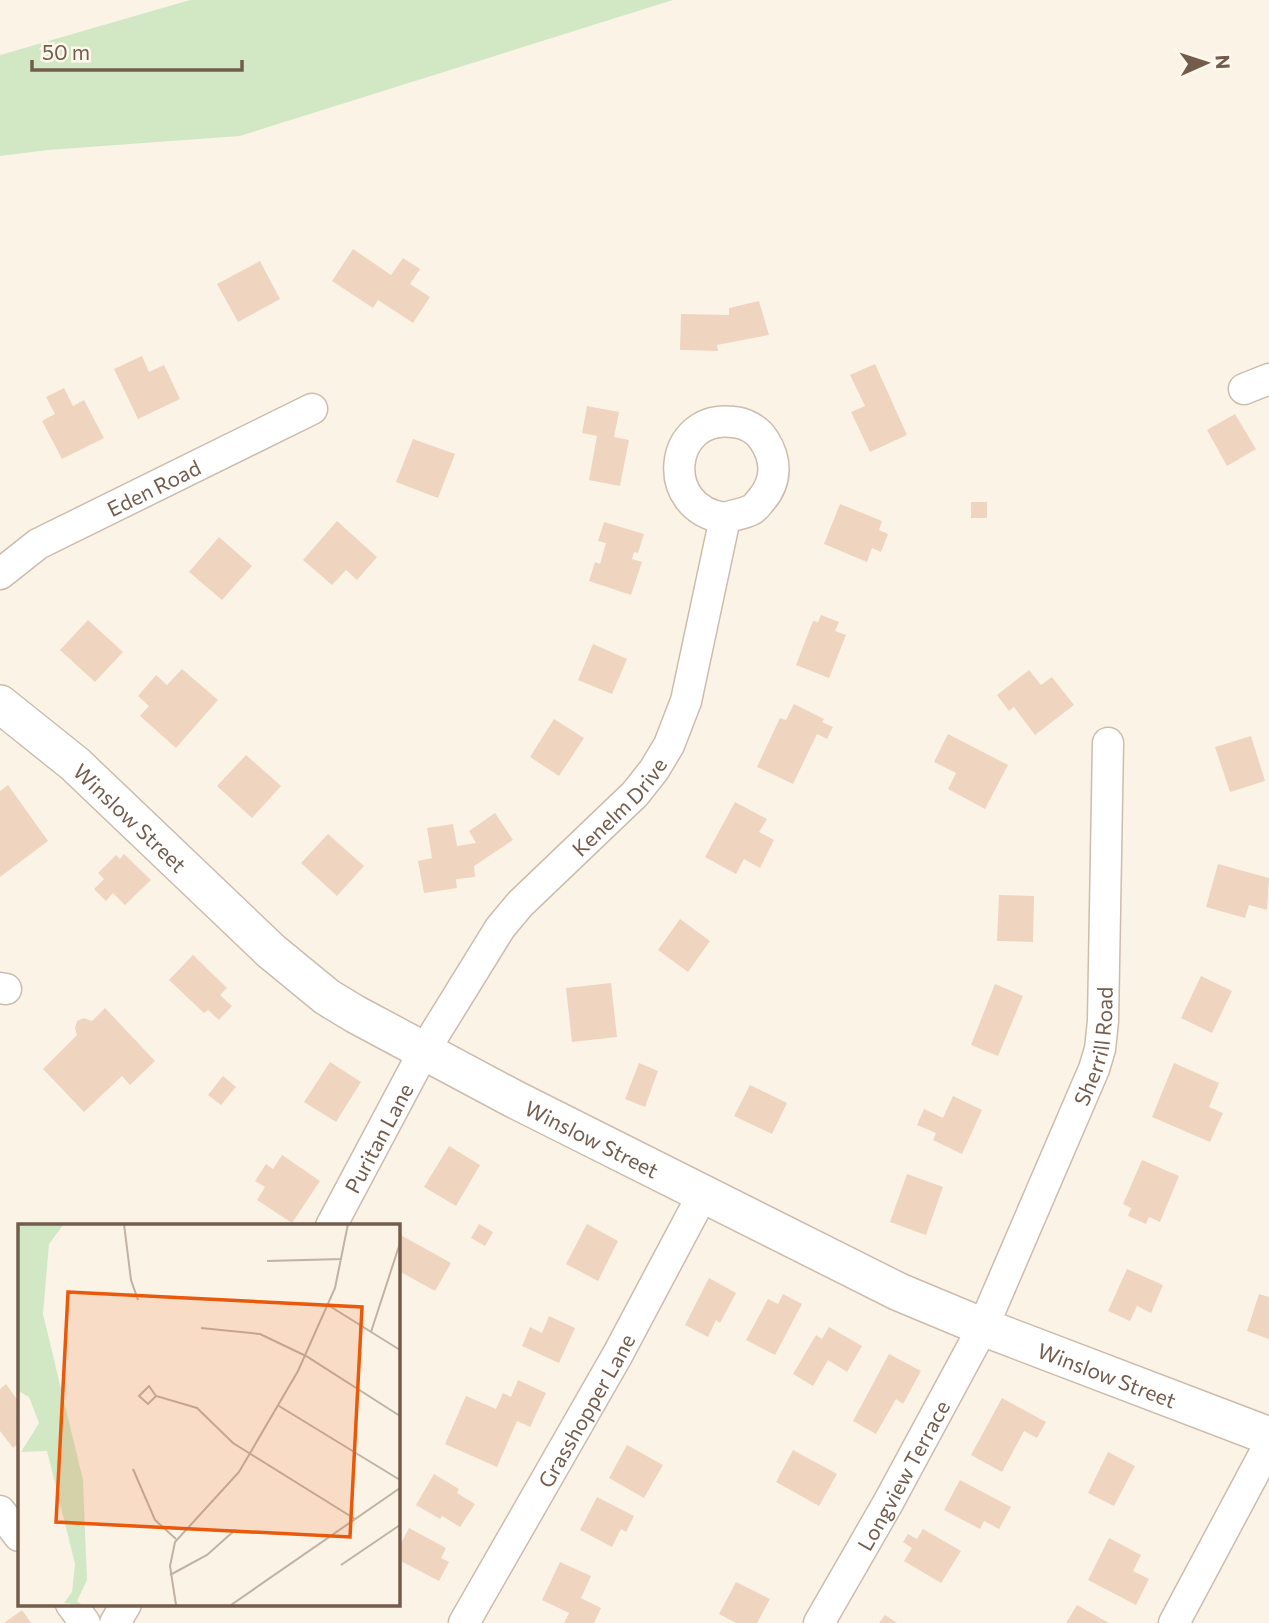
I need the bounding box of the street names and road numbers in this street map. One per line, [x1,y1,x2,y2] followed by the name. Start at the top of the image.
[103,454,204,521] street label: Eden Road
[566,753,671,861] street label: Kenelm Drive
[69,758,192,877] street label: Winslow Street
[1067,986,1116,1109] street label: Sherrill Road
[339,1079,417,1197] street label: Puritan Lane
[521,1094,663,1182] street label: Winslow Street
[532,1329,639,1492] street label: Grasshopper Lane
[1034,1337,1180,1412] street label: Winslow Street
[851,1395,954,1555] street label: Longview Terrace

